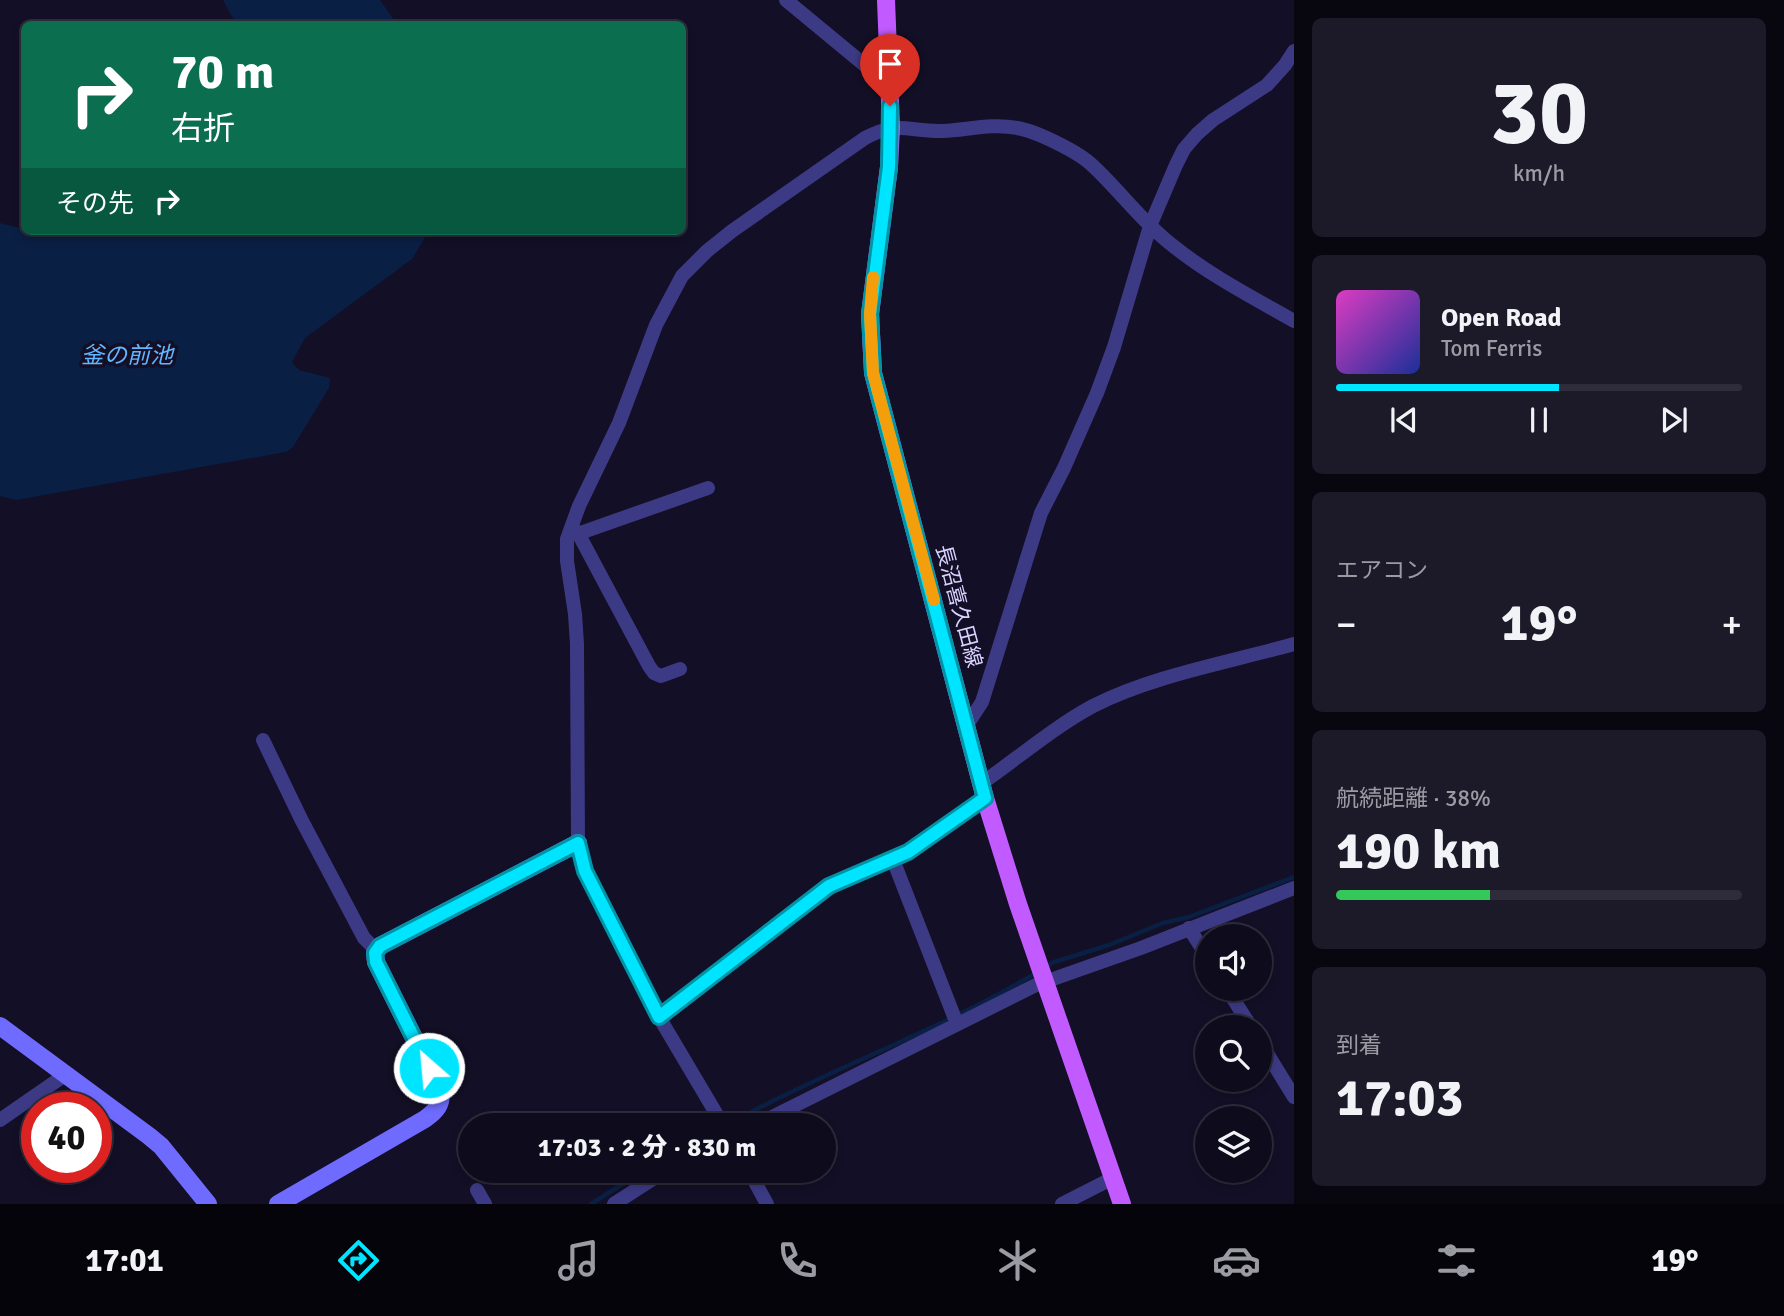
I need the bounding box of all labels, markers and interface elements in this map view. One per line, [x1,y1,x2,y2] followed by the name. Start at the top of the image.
[860,34,920,106] pin
[171,42,274,102] text: 70 m
[871,45,909,83] icon: arrive
[56,49,147,140] icon: right
[1490,57,1588,170] text: 30
[171,109,235,148] text: 右折
[1513,159,1565,188] text: km/h
[148,182,186,220] icon: right
[56,188,134,220] text: その先
[1441,302,1562,334] text: Open Road
[1441,334,1542,363] text: Tom Ferris
[81,341,175,370] water label: 釜の前池
[1385,401,1423,439] icon: previous
[1520,401,1558,439] icon: pause
[1655,401,1693,439] icon: next
[930,542,988,670] street label: 長沼喜久田線
[1336,556,1428,585] text: エアコン
[1501,591,1577,655] text: 19°
[1336,601,1357,648] text: −
[1721,601,1742,648] text: +
[1336,784,1491,813] text: 航続距離 · 38%
[1336,819,1501,883] text: 190 km
[1195,924,1272,1183] map controls
[1195,924,1272,1001] button: sound
[1195,1015,1272,1092] button: search
[392,1031,466,1105] position arrow
[1336,1031,1382,1060] text: 到着
[1336,1066,1464,1130] text: 17:03
[21,1092,112,1183] speed limit sign: 40
[1195,1106,1272,1183] button: layers
[538,1132,756,1164] text: 17:03 · 2 分 · 830 m
[334,1236,383,1285] icon: directions
[554,1236,603,1285] icon: music
[773,1236,822,1285] icon: phone
[993,1236,1042,1285] icon: climate
[1212,1236,1261,1285] icon: car
[1432,1236,1481,1285] icon: filters
[85,1241,164,1280] text: 17:01
[1651,1241,1699,1280] text: 19°

